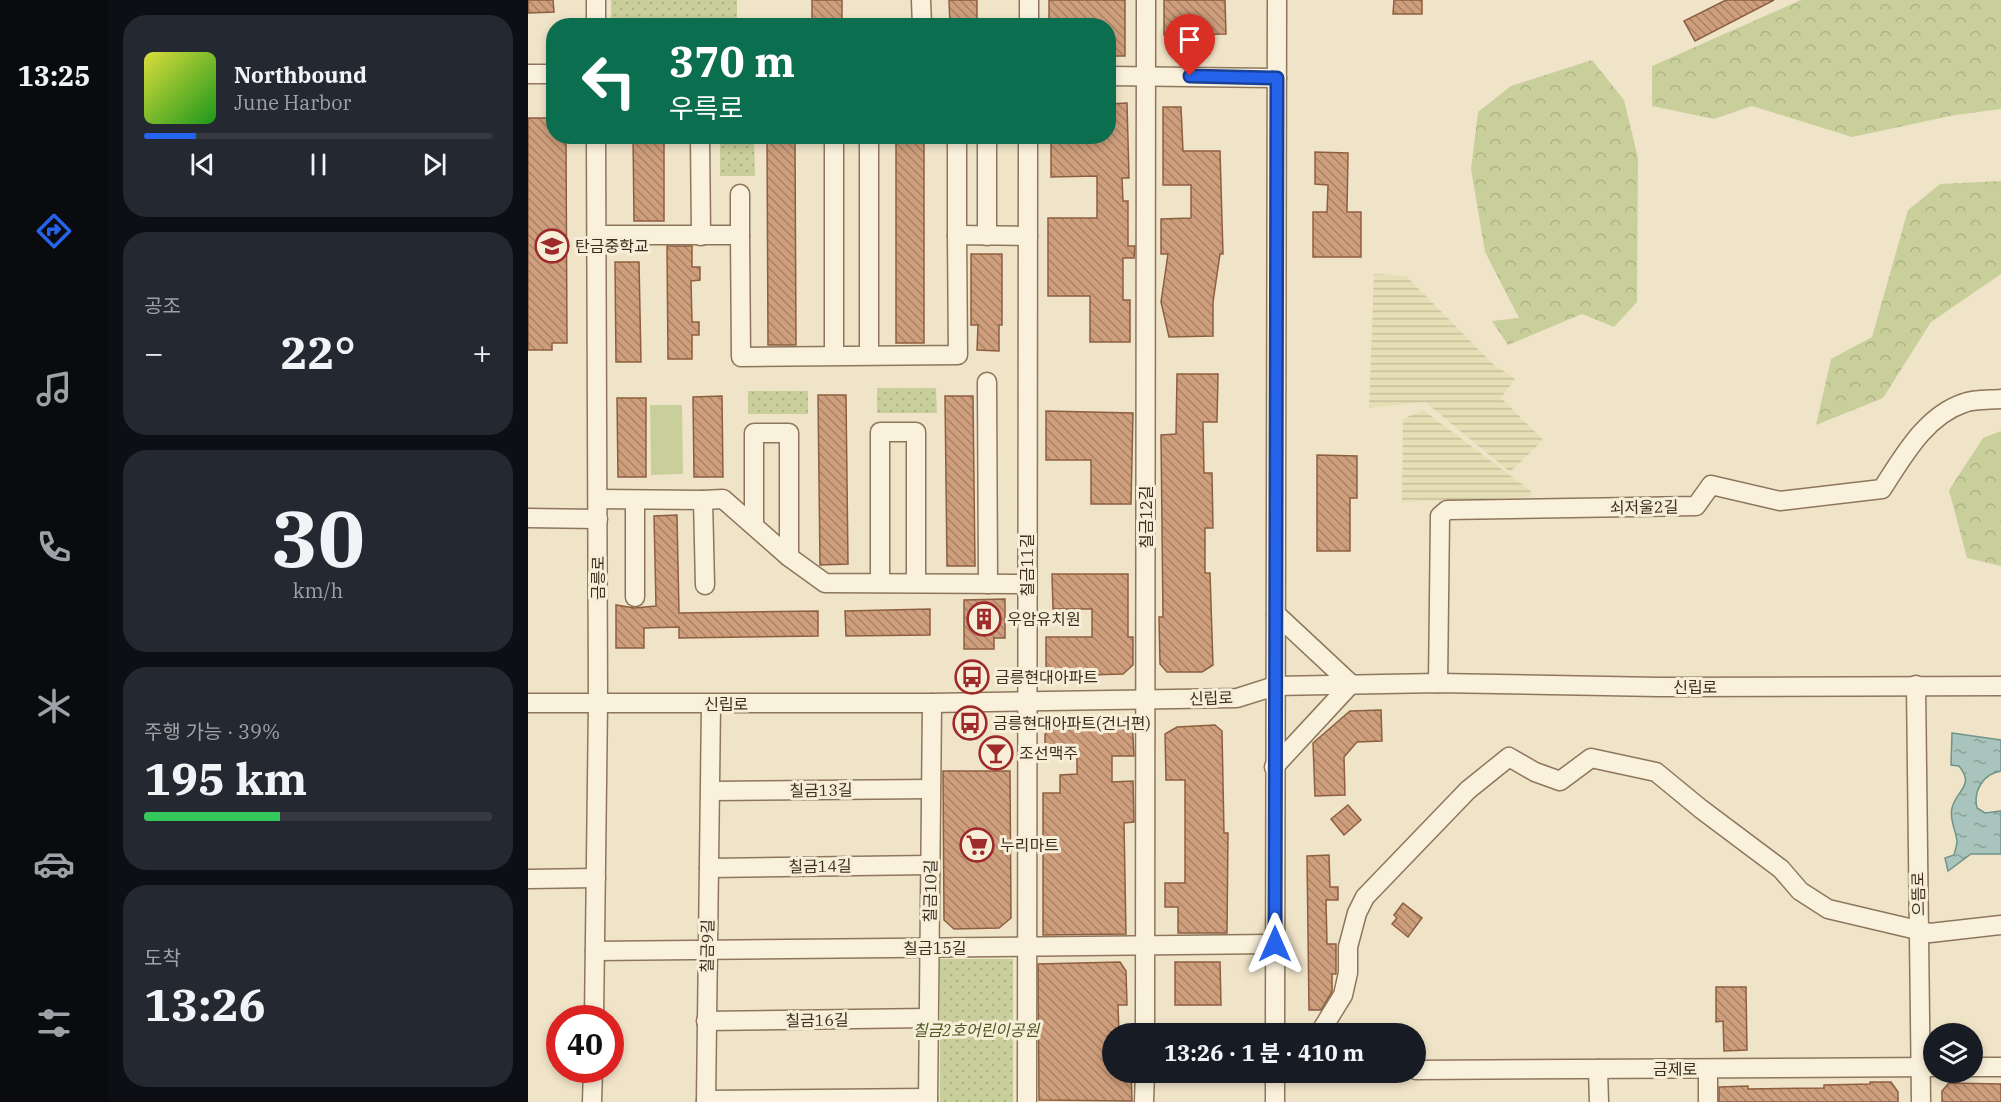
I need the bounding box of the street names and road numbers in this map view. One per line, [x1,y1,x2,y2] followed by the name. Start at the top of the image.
[1136,485,1156,549] street label: 칠금12길
[1610,496,1678,518] street label: 쇠저울2길
[1017,533,1037,597] street label: 칠금11길
[588,556,608,600] street label: 금릉로
[1673,677,1717,697] street label: 신립로
[1189,687,1234,709] street label: 신립로
[704,694,748,714] street label: 신립로
[789,779,853,801] street label: 칠금13길
[788,855,852,877] street label: 칠금14길
[919,859,941,923] street label: 칠금10길
[1908,871,1928,916] street label: 으뜸로
[697,919,717,973] street label: 칠금9길
[903,938,967,958] street label: 칠금15길
[785,1009,849,1031] street label: 칠금16길
[1653,1059,1697,1079] street label: 금제로

